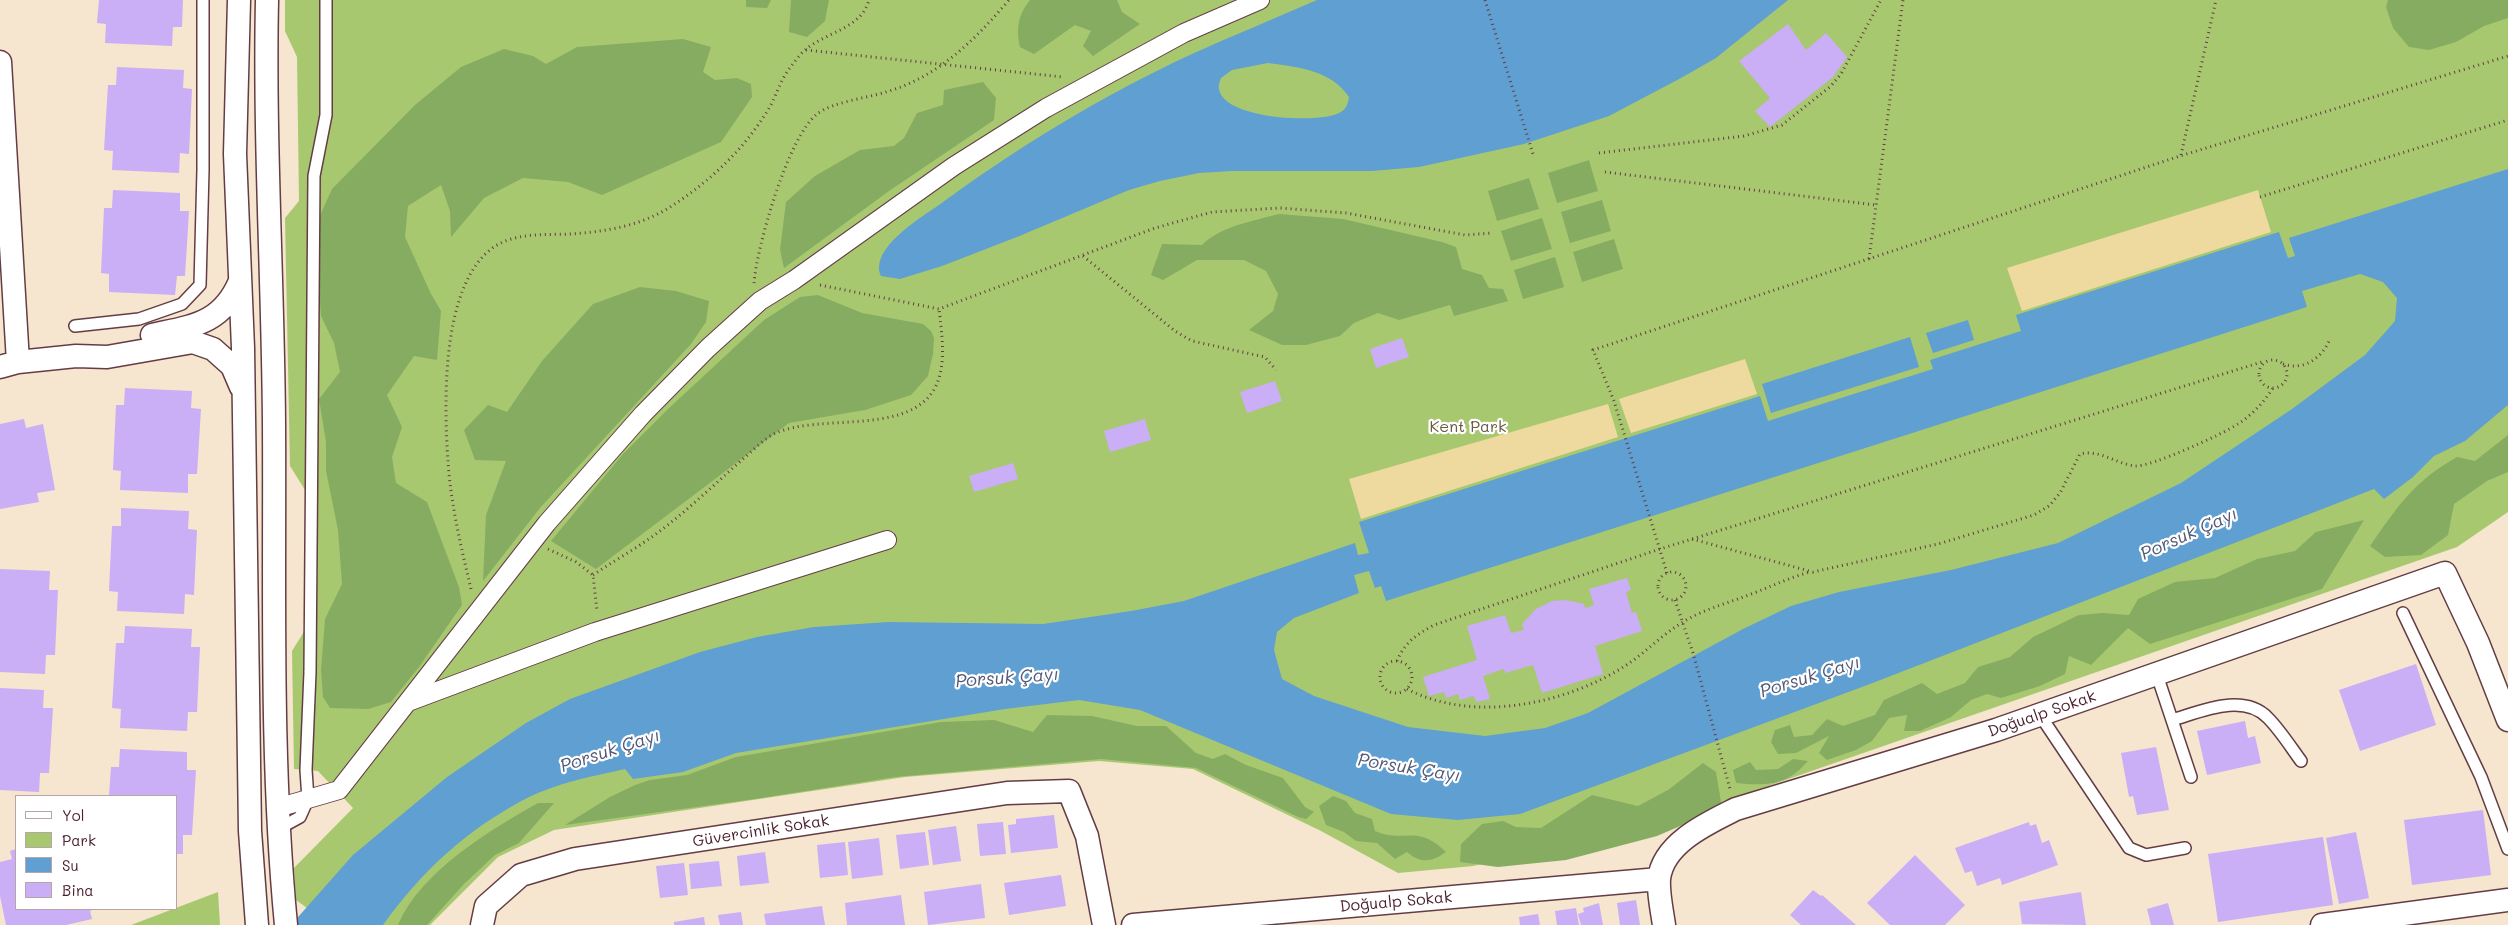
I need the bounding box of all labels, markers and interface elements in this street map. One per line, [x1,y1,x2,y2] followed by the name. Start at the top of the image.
[1430,417,1506,437] park label: Kent Park
[2137,503,2241,565] water label: Porsuk Çayı
[1757,652,1863,702] water label: Porsuk Çayı
[955,664,1059,692] water label: Porsuk Çayı
[1985,687,2099,741] street label: Doğualp Sokak
[557,725,663,777] water label: Porsuk Çayı
[1356,749,1462,787] water label: Porsuk Çayı
[15,795,178,910] legend
[62,805,85,825] text: Yol
[691,811,831,851] street label: Güvercinlik Sokak
[62,830,96,850] text: Park
[62,855,79,875] text: Su
[62,880,94,900] text: Bina
[1339,888,1453,916] street label: Doğualp Sokak

